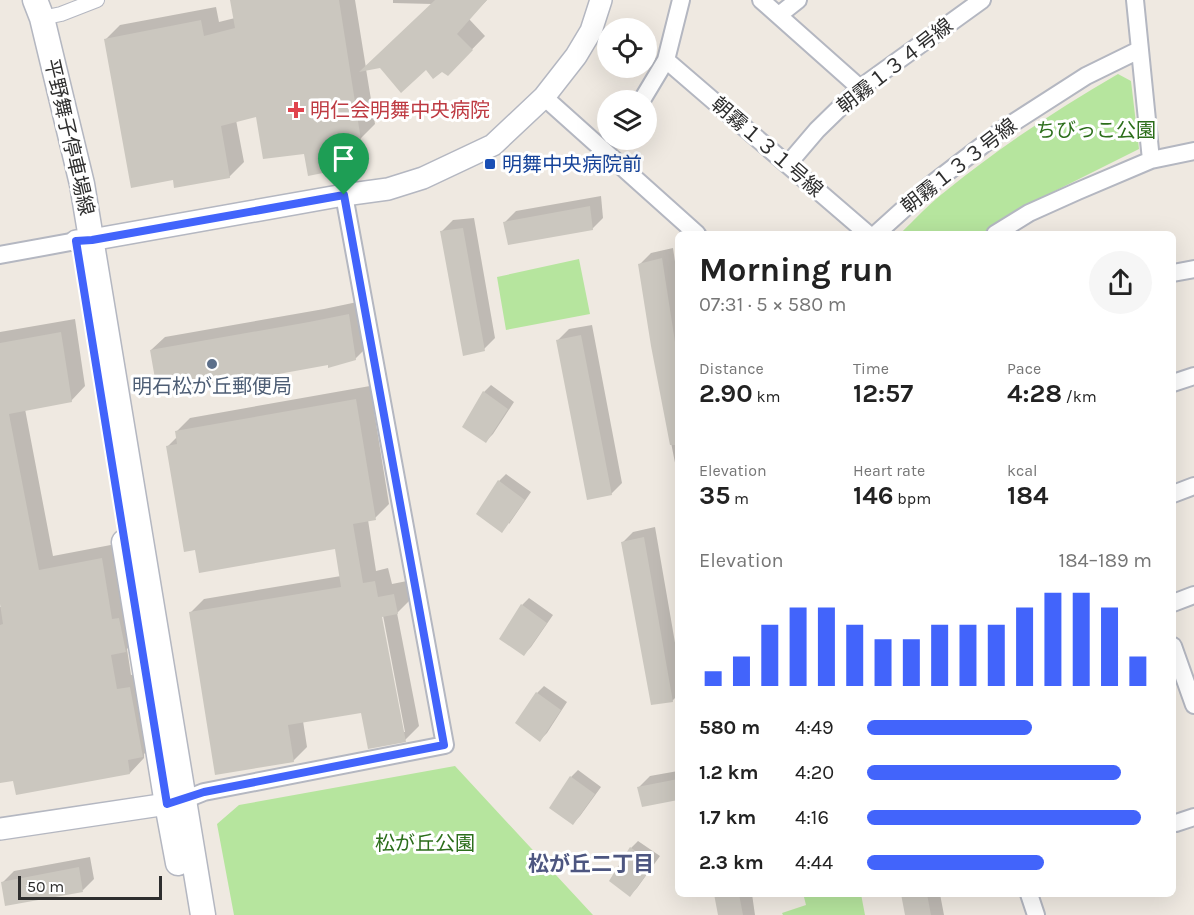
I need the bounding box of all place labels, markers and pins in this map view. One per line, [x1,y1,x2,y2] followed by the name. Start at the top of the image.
[310,99,490,122] place label: 明仁会明舞中央病院
[287,101,305,119] marker: 明仁会明舞中央病院
[318,133,369,195] pin
[502,153,642,176] place label: 明舞中央病院前
[483,157,497,171] marker: 明舞中央病院前
[205,357,219,371] marker: 明石松が丘郵便局
[132,375,292,398] place label: 明石松が丘郵便局

